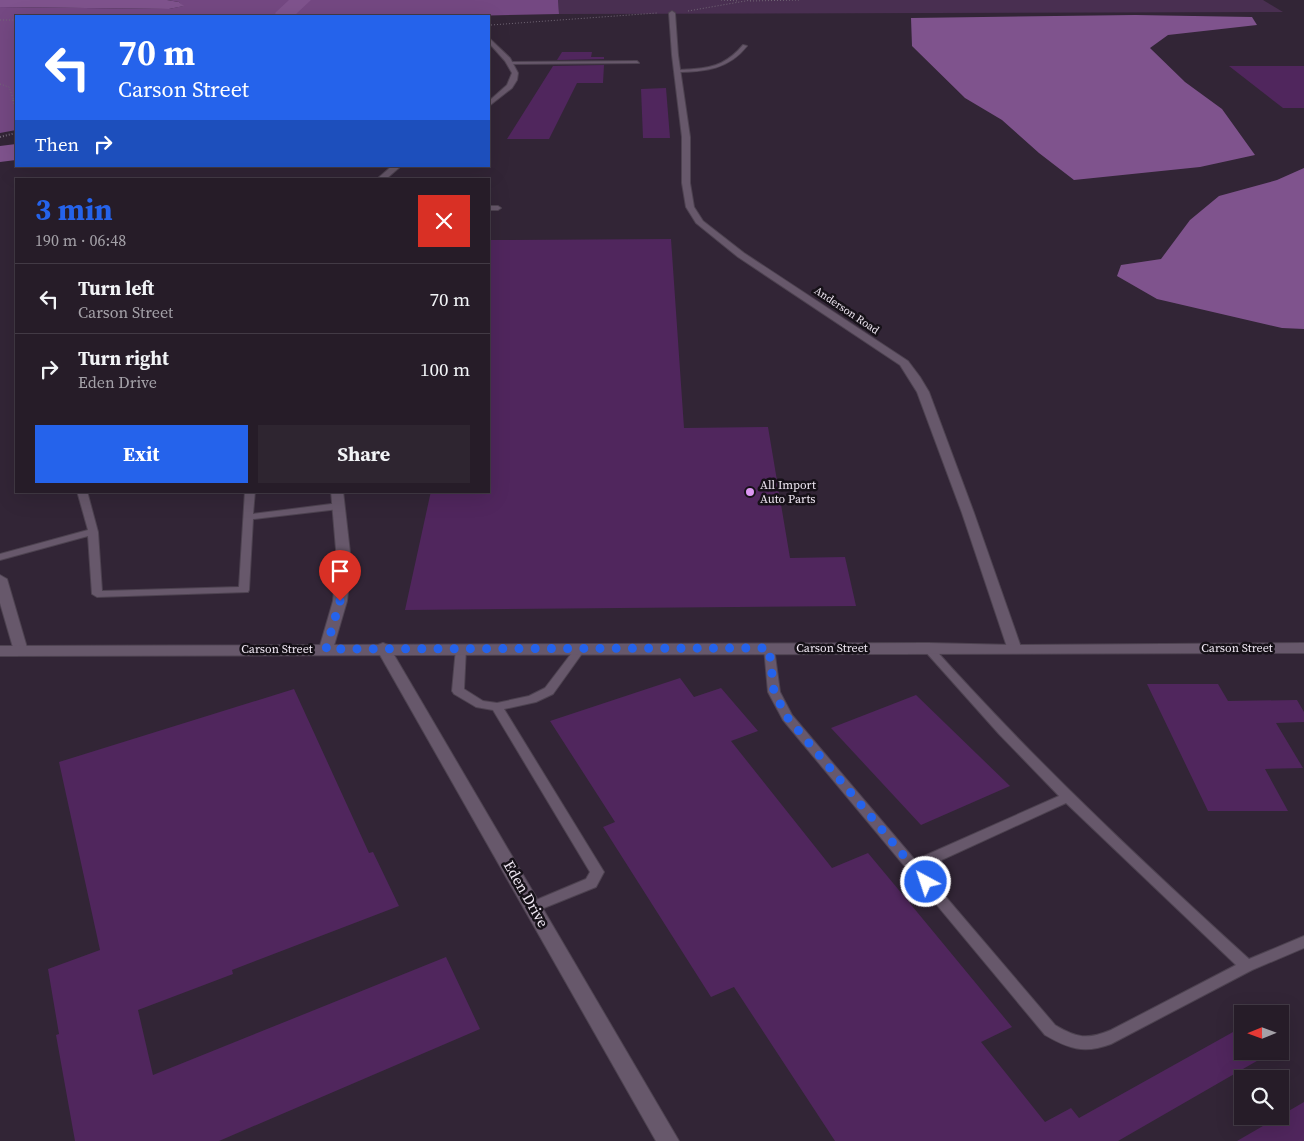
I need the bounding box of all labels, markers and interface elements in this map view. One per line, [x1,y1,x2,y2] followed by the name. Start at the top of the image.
[118,29,195,77] text: 70 m
[35,35,100,100] icon: left
[118,74,249,104] text: Carson Street
[89,130,117,158] icon: right
[35,131,79,157] text: Then
[35,189,113,230] text: 3 min
[418,195,470,247] button: close
[35,229,126,251] text: 190 m · 06:48
[78,275,154,301] text: Turn left
[811,283,883,338] street label: Anderson Road
[35,285,63,313] icon: left
[429,286,470,312] text: 70 m
[78,301,173,323] text: Carson Street
[78,345,169,371] text: Turn right
[35,355,63,383] icon: right
[420,356,470,382] text: 100 m
[78,371,157,393] text: Eden Drive
[35,425,248,483] button: Exit
[258,425,470,483] button: Share
[760,477,816,507] place label: All Import Auto Parts
[744,486,756,498] marker: All Import Auto Parts
[319,550,361,601] pin
[326,557,354,585] icon: arrive
[796,640,868,656] street label: Carson Street
[1201,640,1273,656] street label: Carson Street
[241,641,313,657] street label: Carson Street
[899,855,951,907] position arrow
[499,856,554,931] street label: Eden Drive
[1234,1005,1289,1060] north arrow
[1234,1005,1289,1125] map controls
[1234,1070,1289,1125] button: search

